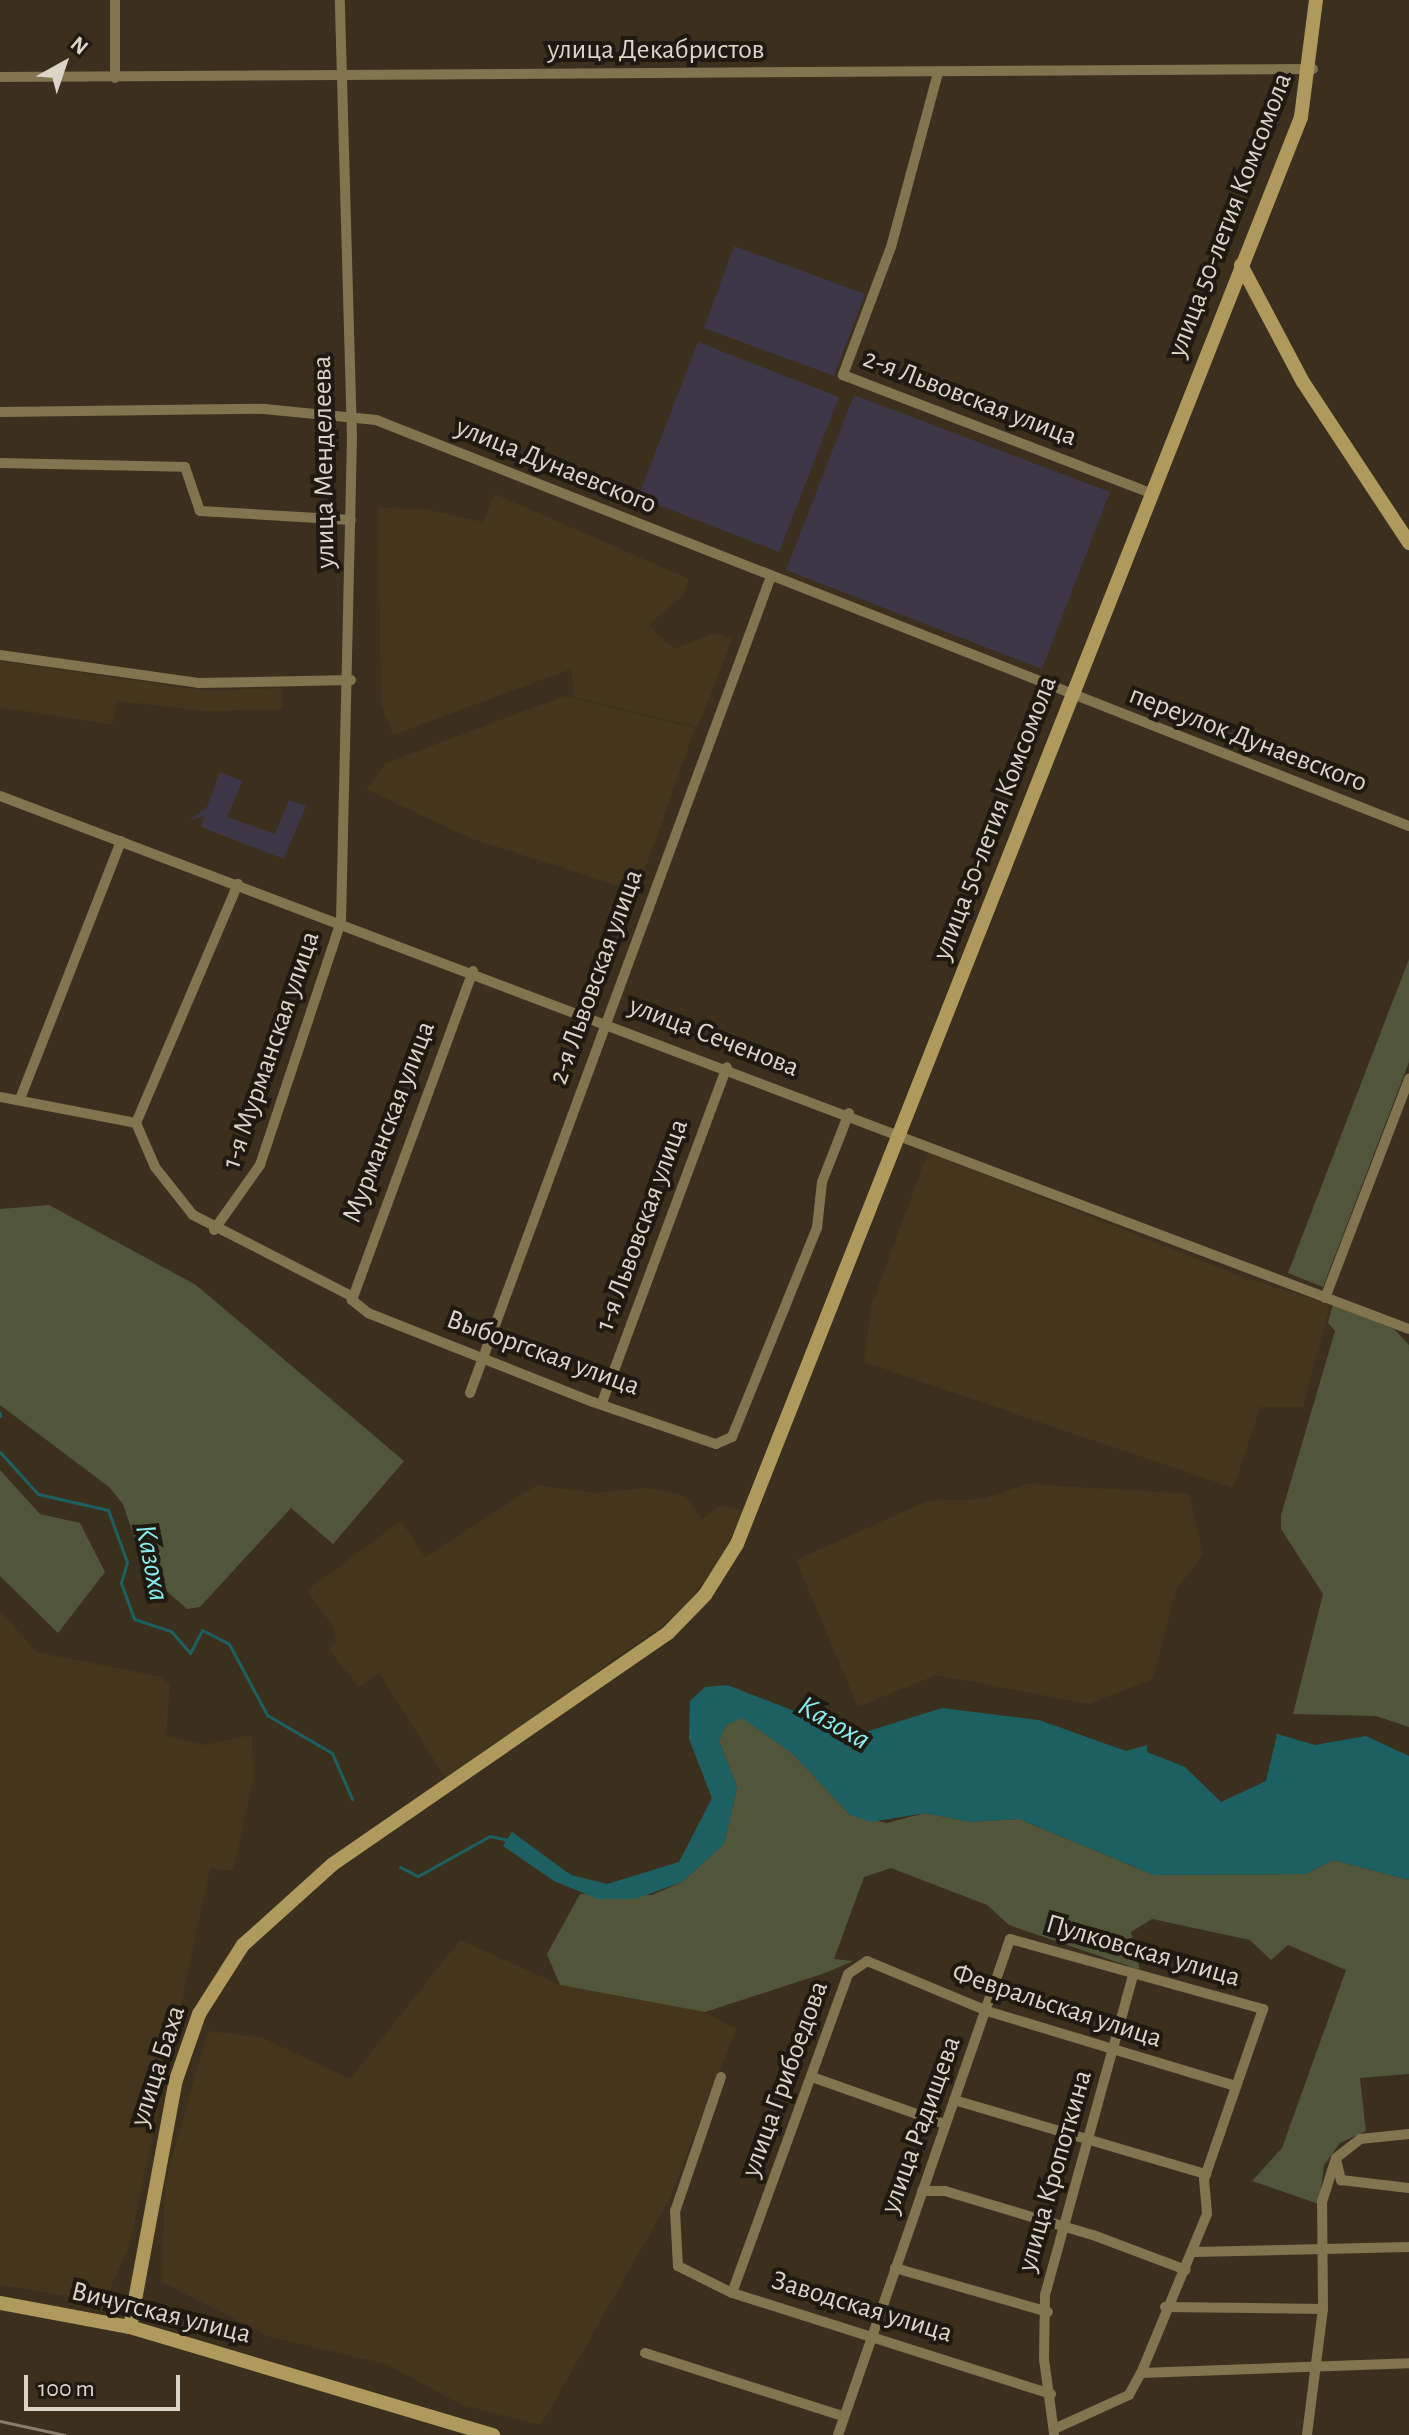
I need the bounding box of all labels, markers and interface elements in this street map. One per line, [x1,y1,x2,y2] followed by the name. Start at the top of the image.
[24,24,104,104] north arrow
[66,32,92,59] text: N
[547,33,765,67] street label: улица Декабристов
[1160,68,1300,362] street label: улица 50-летия Комсомола
[858,342,1082,454] street label: 2-я Львовская улица
[305,355,343,569] street label: улица Менделеева
[451,410,661,522] street label: улица Дунаевского
[925,671,1065,965] street label: улица 50-летия Комсомола
[1124,678,1372,800] street label: переулок Дунаевского
[542,865,650,1089] street label: 2-я Львовская улица
[215,927,327,1173] street label: 1-я Мурманская улица
[624,989,804,1085] street label: улица Сеченова
[335,1016,443,1228] street label: Мурманская улица
[588,1114,696,1336] street label: 1-я Львовская улица
[442,1302,644,1404] street label: Выборгская улица
[127,1522,177,1604] water label: Казоха
[792,1688,876,1758] water label: Казоха
[1042,1907,1244,1995] street label: Пулковская улица
[948,1956,1166,2056] street label: Февральская улица
[734,1977,836,2181] street label: улица Грибоедова
[123,2001,193,2131] street label: улица Баха
[873,2032,969,2218] street label: улица Радищева
[1010,2066,1100,2276] street label: улица Кропоткина
[767,2264,957,2350] street label: Заводская улица
[68,2274,254,2352] street label: Вичугская улица
[28,2359,184,2409] scale bar
[38,2377,95,2401] text: 100 m

